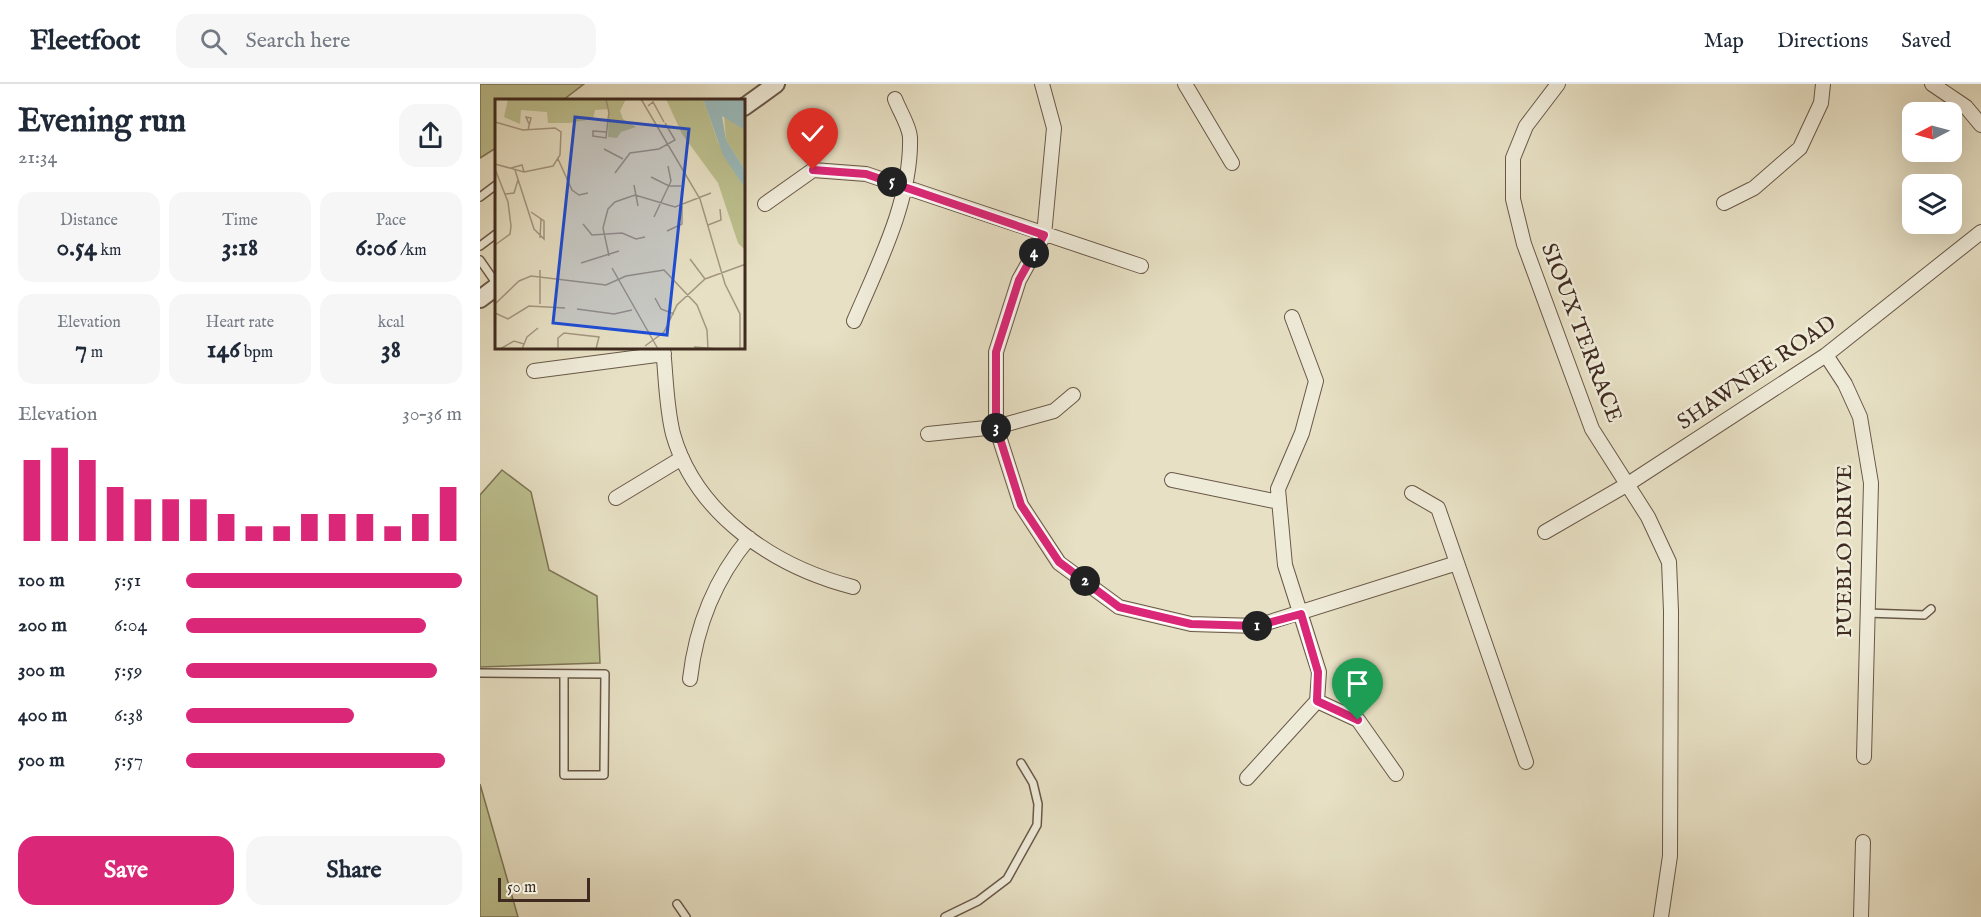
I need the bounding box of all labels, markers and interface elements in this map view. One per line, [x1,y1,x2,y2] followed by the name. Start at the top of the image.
[176,14,596,68] search box
[30,24,140,59] text: Fleetfoot
[197,25,230,58] icon: search
[245,27,350,55] text: Search here
[1704,28,1744,55] text: Map
[1777,28,1868,55] text: Directions
[1901,28,1951,55] text: Saved
[495,99,746,350] inset map
[18,101,186,143] text: Evening run
[1902,102,1962,162] north arrow
[1902,102,1962,234] map controls
[399,104,462,167] button: share
[787,108,838,170] pin
[796,117,829,150] icon: check
[18,145,57,170] text: 21:34
[877,167,907,197] pin: 5
[889,172,895,192] text: 5
[1902,174,1962,234] button: layers
[60,211,118,231] text: Distance
[222,211,258,231] text: Time
[376,211,406,231] text: Pace
[57,231,97,264] text: 0.54
[222,231,258,264] text: 3:18
[355,231,397,264] text: 6:06
[1019,238,1049,268] pin: 4
[1534,239,1628,427] street label: SIOUX TERRACE
[97,241,121,261] text: km
[397,241,427,261] text: /km
[1030,243,1038,263] text: 4
[1672,309,1842,437] street label: SHAWNEE ROAD
[57,313,121,333] text: Elevation
[206,313,274,333] text: Heart rate
[378,313,404,333] text: kcal
[75,333,87,366] text: 7
[207,333,240,366] text: 146
[381,333,401,366] text: 38
[87,343,103,363] text: m
[240,343,273,363] text: bpm
[18,402,97,427] text: Elevation
[402,402,462,427] text: 30–36 m
[981,413,1011,443] pin: 3
[993,418,999,438] text: 3
[1831,465,1859,637] street label: PUEBLO DRIVE
[1070,566,1100,596] pin: 2
[18,568,65,593] text: 100 m
[114,568,141,593] text: 5:51
[1081,571,1089,591] text: 2
[1242,611,1272,641] pin: 1
[18,613,67,638] text: 200 m
[114,613,147,638] text: 6:04
[1254,616,1260,636] text: 1
[18,658,65,683] text: 300 m
[114,658,143,683] text: 5:59
[1332,658,1383,720] pin
[1341,667,1374,700] icon: arrive
[18,703,67,728] text: 400 m
[114,703,143,728] text: 6:38
[18,748,65,773] text: 500 m
[114,748,143,773] text: 5:57
[18,836,234,905] button: Save
[246,836,462,905] button: Share
[498,875,590,902] scale bar
[507,878,536,898] text: 50 m

